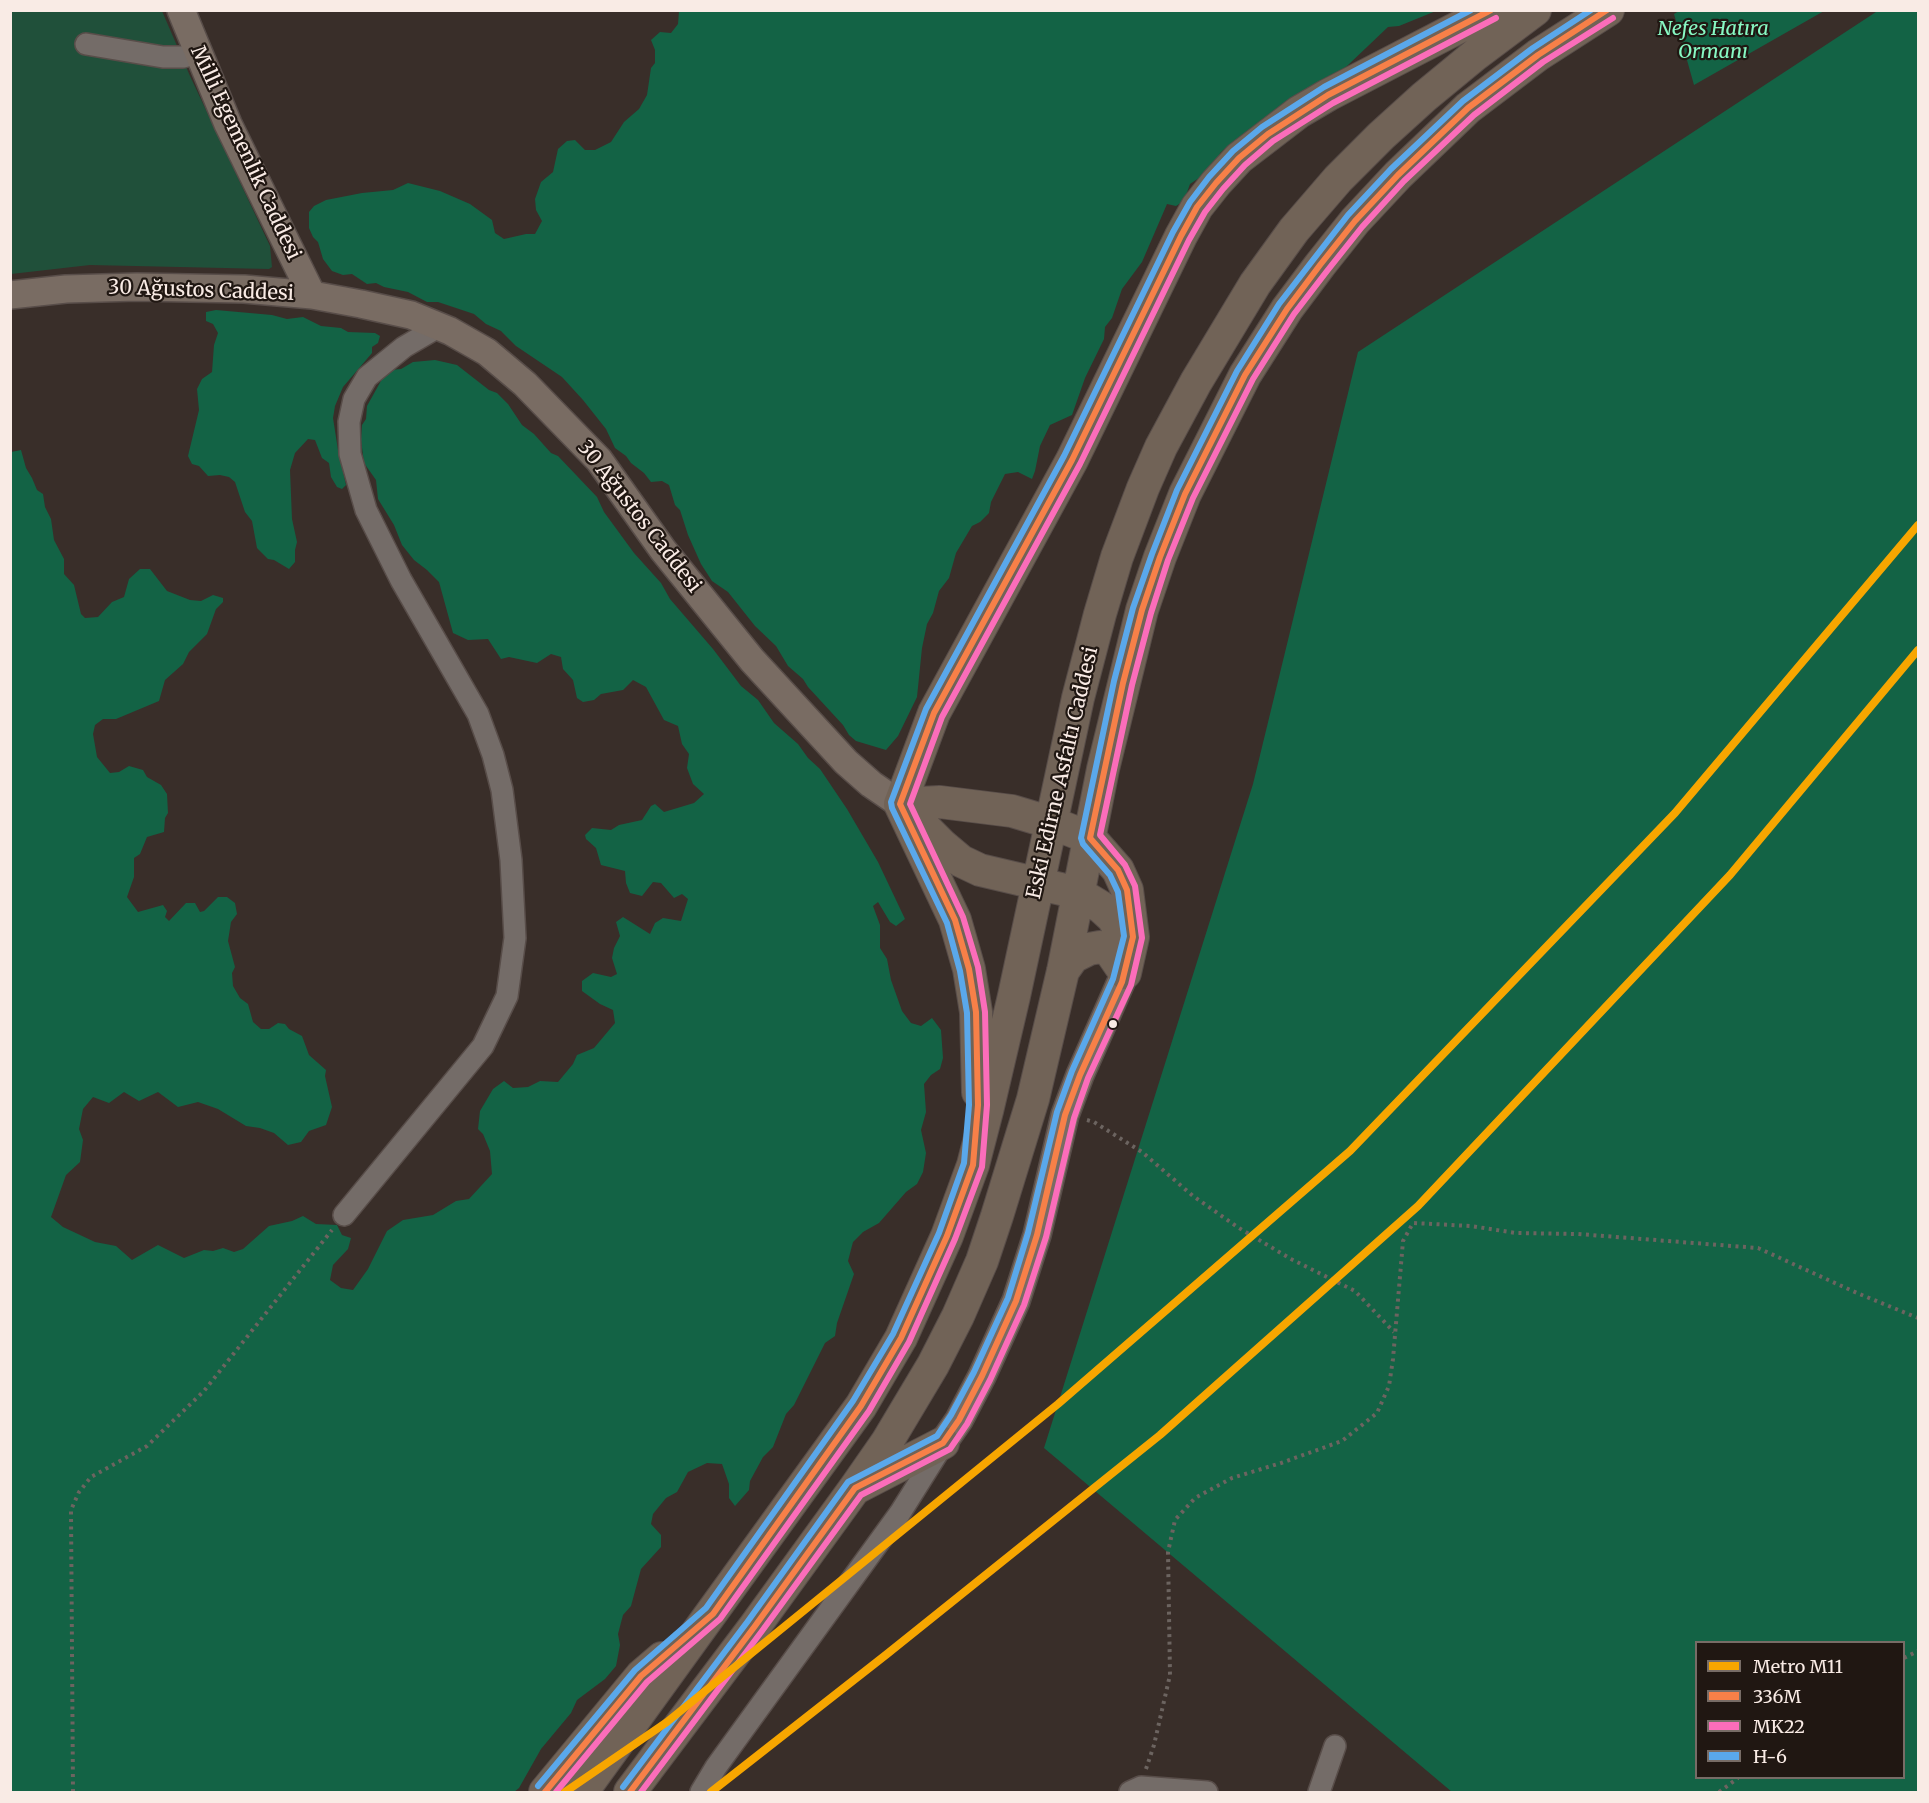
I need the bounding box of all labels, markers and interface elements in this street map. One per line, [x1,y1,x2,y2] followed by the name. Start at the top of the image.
[1657,17,1769,64] park label: Nefes Hatıra Ormanı
[185,42,305,264] street label: Milli Egemenlik Caddesi
[108,276,294,306] street label: 30 Ağustos Caddesi
[572,436,706,598] street label: 30 Ağustos Caddesi
[1022,645,1104,901] street label: Eski Edirne Asfaltı Caddesi
[1107,1018,1119,1030] unlabelled marker
[1695,1641,1905,1779] legend
[1753,1655,1843,1678] text: Metro M11
[1753,1685,1801,1708] text: 336M
[1753,1715,1805,1738] text: MK22
[1753,1745,1787,1768] text: H-6

